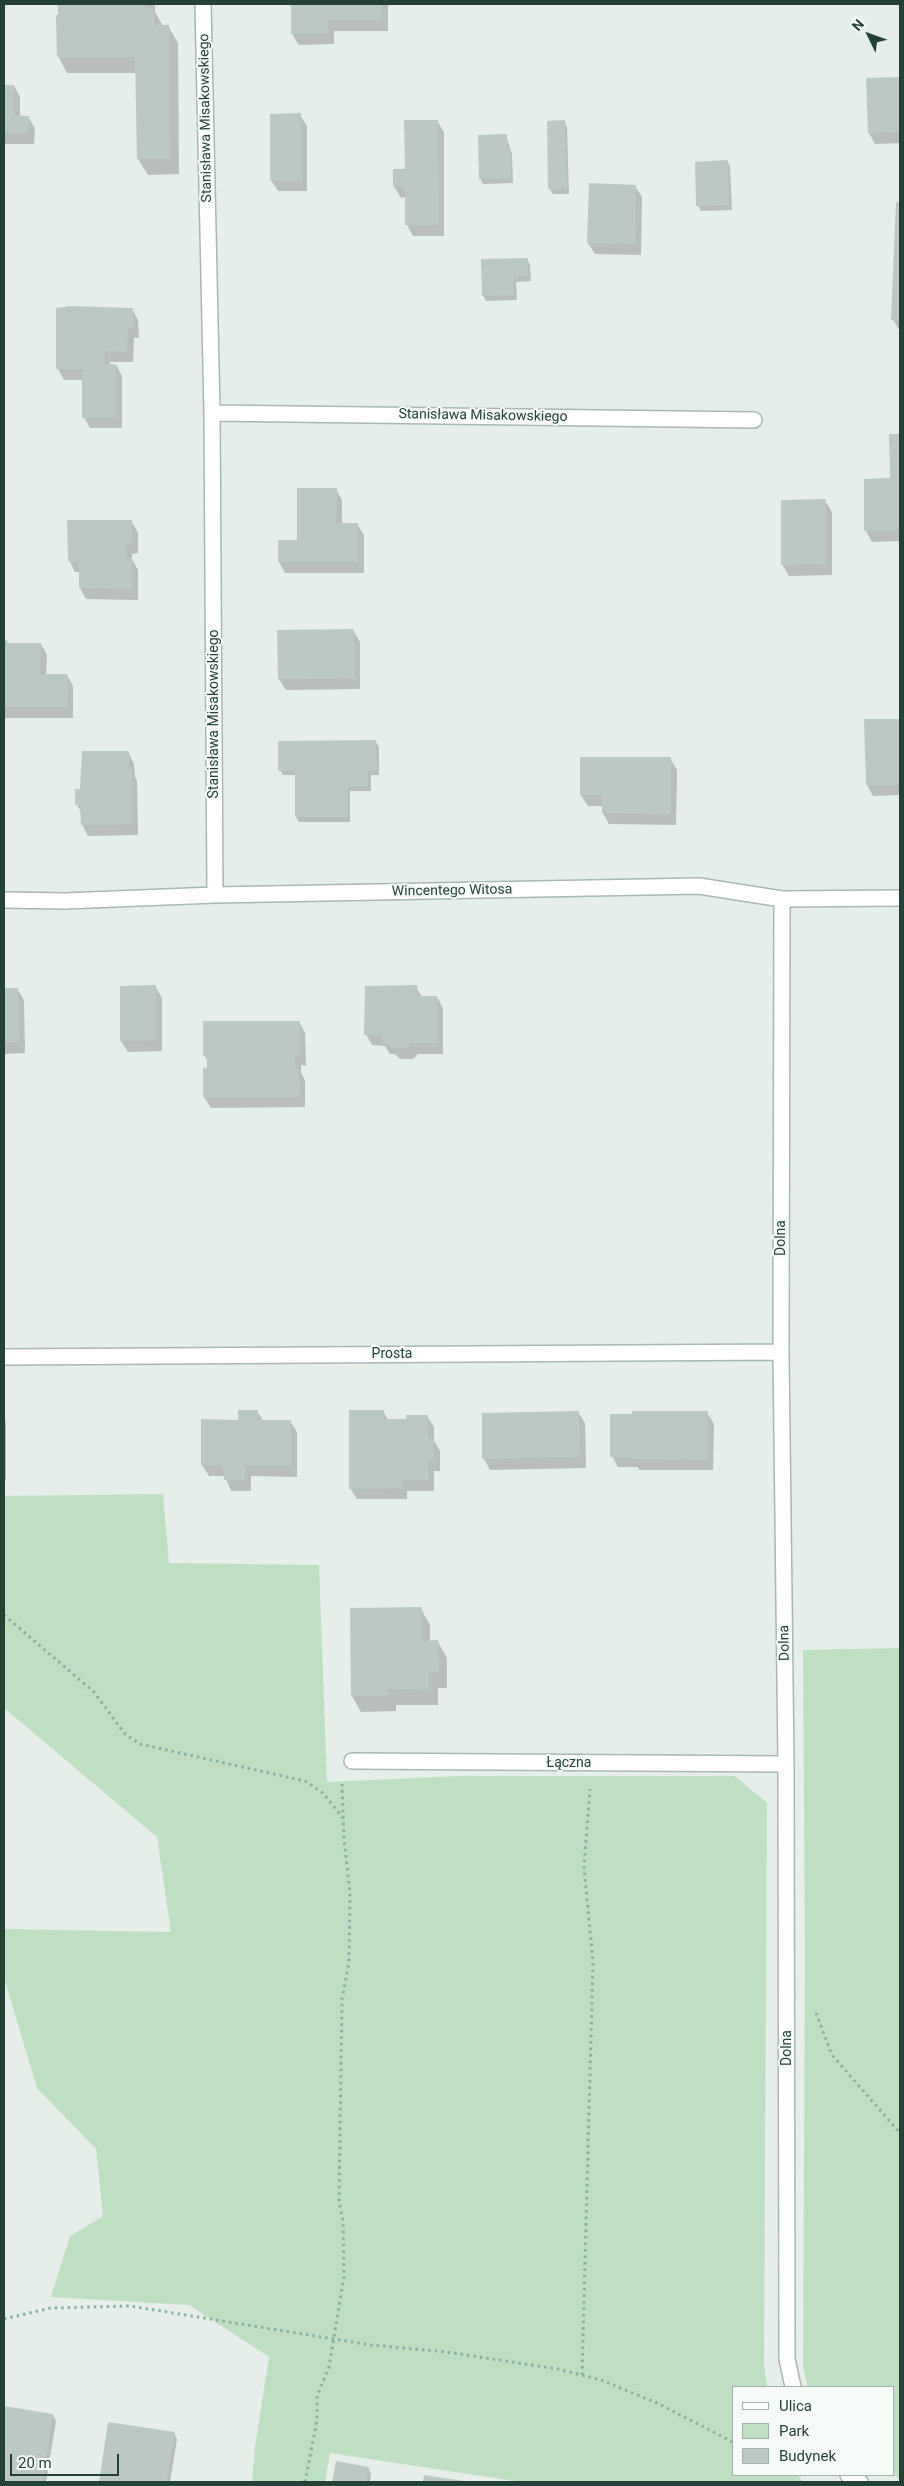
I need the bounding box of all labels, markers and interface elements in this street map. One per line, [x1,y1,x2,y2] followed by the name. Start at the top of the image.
[844,10,894,60] north arrow
[849,16,867,34] text: N
[196,33,216,203] street label: Stanisława Misakowskiego
[398,406,568,426] street label: Stanisława Misakowskiego
[206,630,222,798] street label: Stanisława Misakowskiego
[392,882,512,900] street label: Wincentego Witosa
[773,1220,789,1256] street label: Dolna
[372,1346,412,1362] street label: Prosta
[776,1625,794,1661] street label: Dolna
[547,1755,591,1771] street label: Łączna
[779,2030,795,2066] street label: Dolna
[732,2386,894,2476] legend
[779,2397,812,2415] text: Ulica
[779,2422,809,2440] text: Park
[12,2444,121,2476] scale bar
[779,2447,836,2465] text: Budynek
[18,2454,52,2472] text: 20 m

